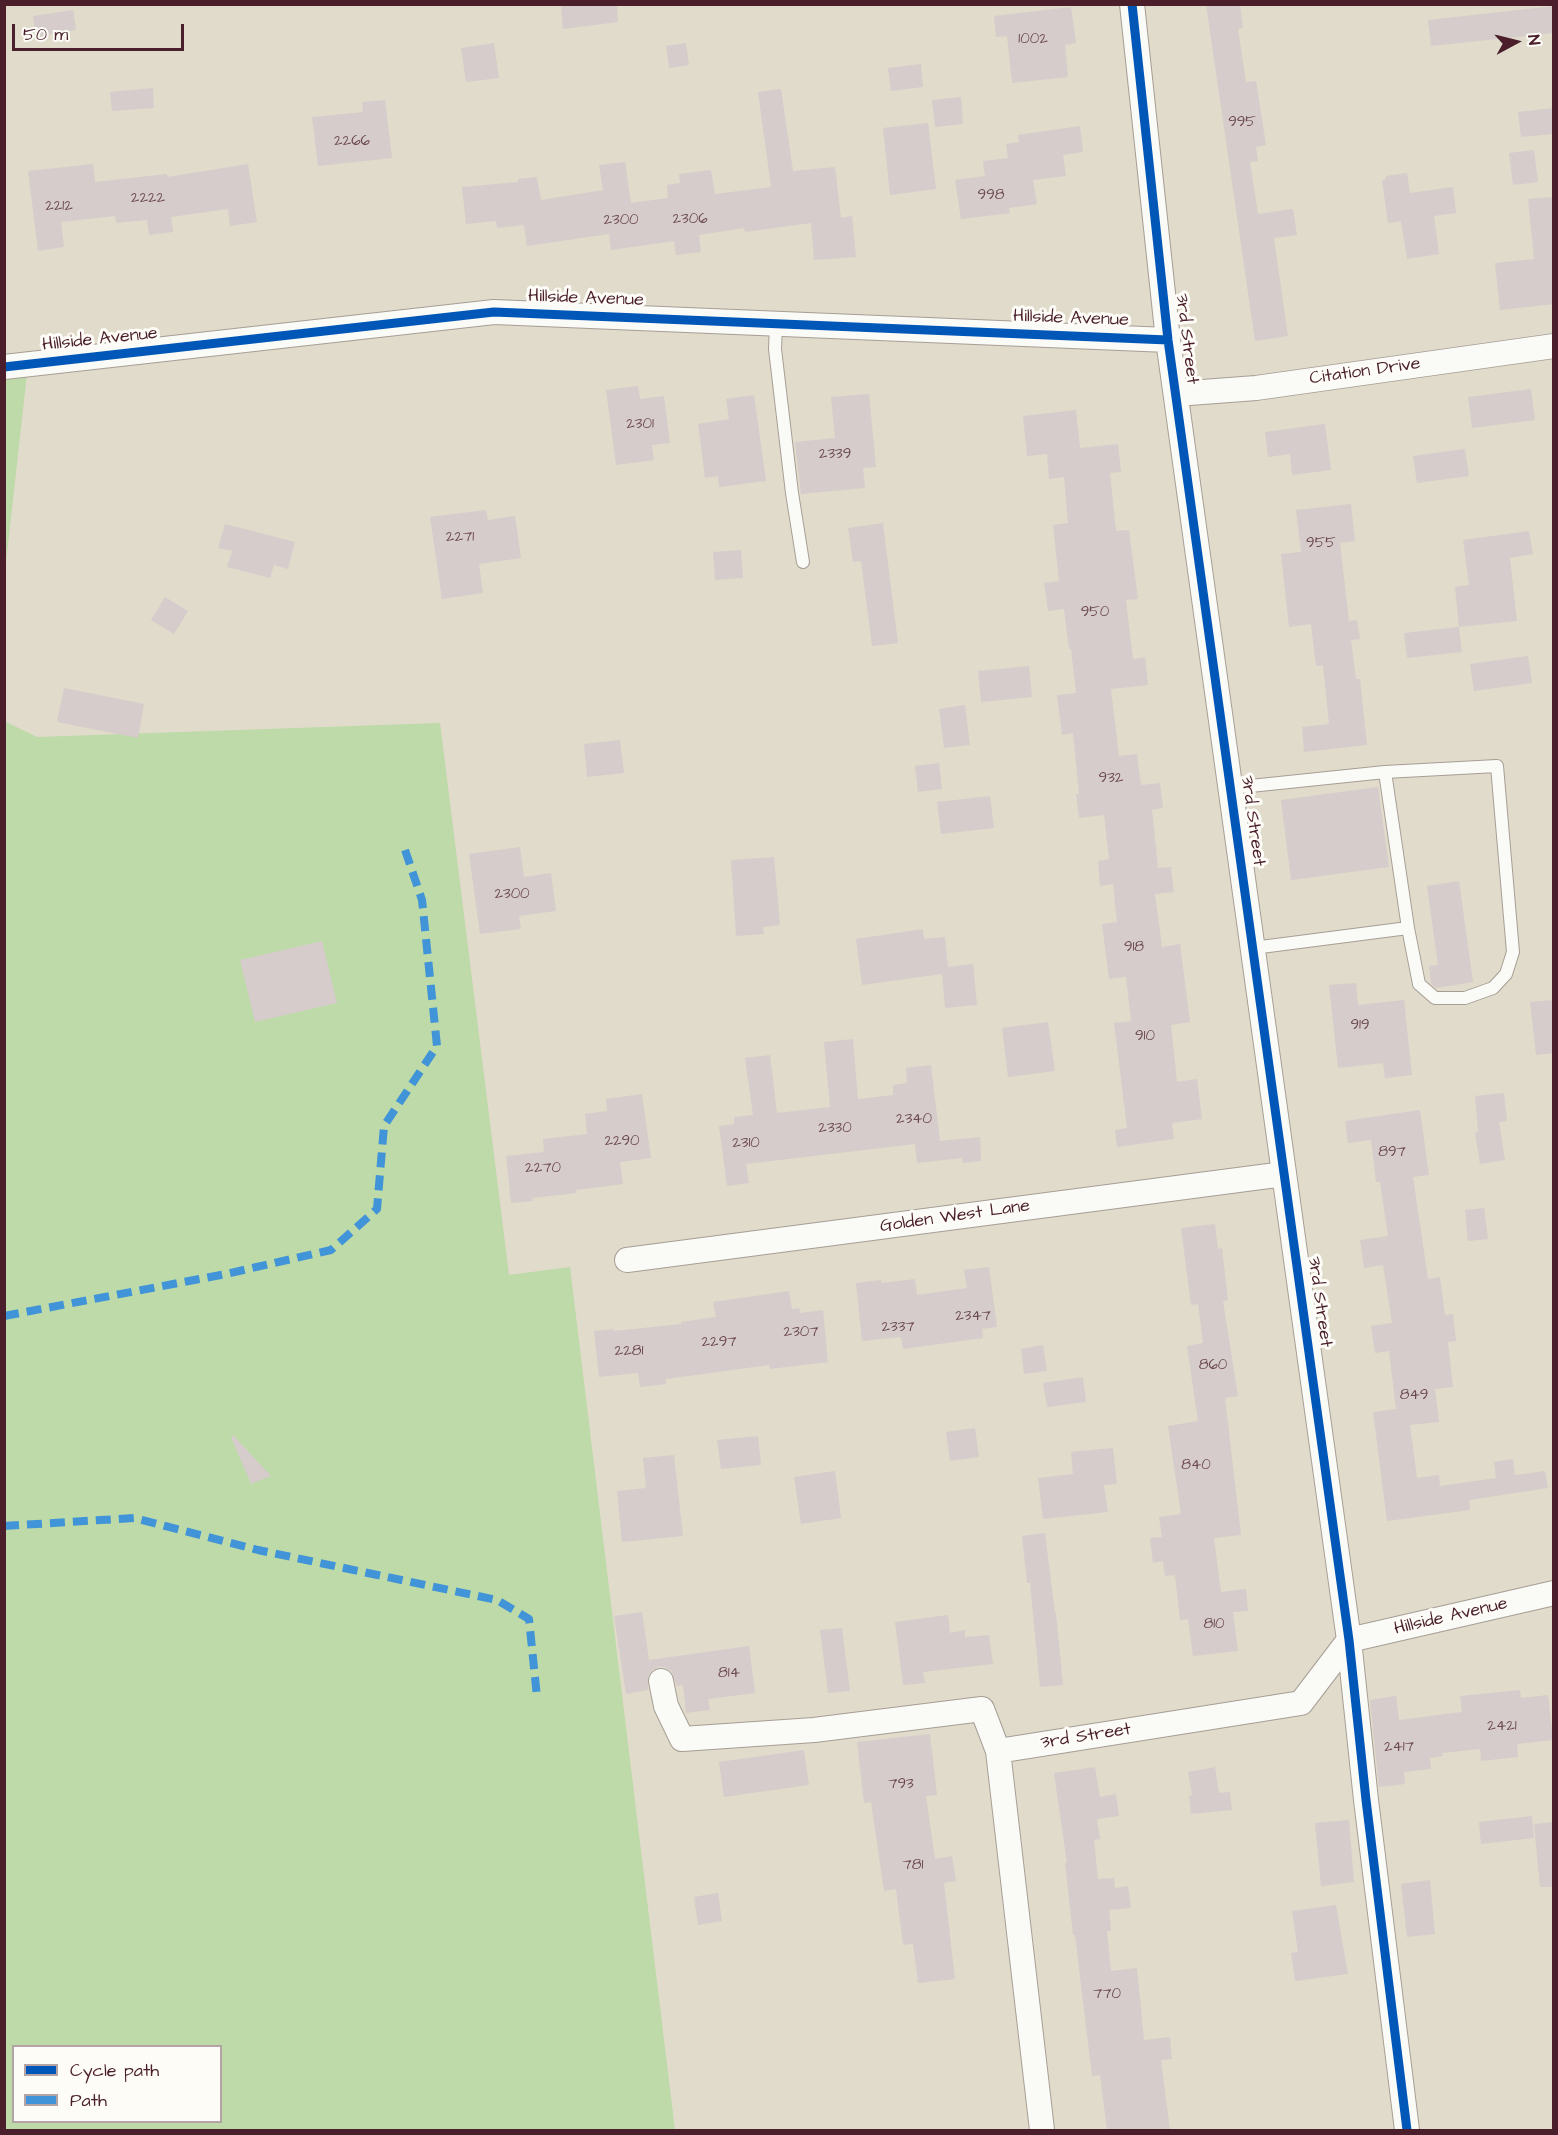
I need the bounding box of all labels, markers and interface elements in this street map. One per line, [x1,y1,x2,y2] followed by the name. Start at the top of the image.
[15,12,188,50] scale bar
[1486,12,1546,72] north arrow
[23,22,68,47] text: 50 m
[1018,31,1048,49] house number: 1002
[1522,33,1545,46] text: N
[1228,114,1256,132] house number: 995
[334,133,370,151] house number: 2266
[978,187,1004,205] house number: 998
[131,190,165,208] house number: 2222
[45,198,73,216] house number: 2212
[672,211,708,229] house number: 2306
[603,212,639,230] house number: 2300
[528,286,644,312] street label: Hillside Avenue
[1170,292,1202,386] street label: 3rd Street
[1013,306,1129,332] street label: Hillside Avenue
[41,323,159,357] street label: Hillside Avenue
[1308,354,1422,390] street label: Citation Drive
[626,416,654,434] house number: 2301
[819,446,851,464] house number: 2339
[446,529,474,547] house number: 2271
[1306,535,1336,553] house number: 955
[1081,604,1109,622] house number: 950
[1099,770,1123,788] house number: 932
[1235,774,1269,868] street label: 3rd Street
[494,886,530,904] house number: 2300
[1124,939,1144,957] house number: 918
[1351,1017,1369,1035] house number: 919
[1135,1028,1155,1046] house number: 910
[896,1111,932,1129] house number: 2340
[818,1120,852,1138] house number: 2330
[604,1133,640,1151] house number: 2290
[732,1135,760,1153] house number: 2310
[1378,1144,1406,1162] house number: 897
[525,1160,561,1178] house number: 2270
[879,1196,1031,1238] street label: Golden West Lane
[1302,1255,1336,1349] street label: 3rd Street
[955,1308,991,1326] house number: 2347
[881,1319,915,1337] house number: 2337
[784,1324,818,1342] house number: 2307
[702,1334,736,1352] house number: 2297
[615,1343,643,1361] house number: 2281
[1199,1357,1227,1375] house number: 860
[1400,1387,1428,1405] house number: 849
[1181,1457,1211,1475] house number: 840
[1392,1593,1510,1641] street label: Hillside Avenue
[1203,1616,1225,1634] house number: 810
[718,1665,740,1683] house number: 814
[1487,1718,1517,1736] house number: 2421
[1039,1719,1133,1755] street label: 3rd Street
[1384,1739,1414,1757] house number: 2417
[888,1776,914,1794] house number: 793
[903,1857,923,1875] house number: 781
[1093,1986,1121,2004] house number: 770
[12,2045,222,2123] legend
[70,2058,159,2083] text: Cycle path
[70,2088,107,2113] text: Path

